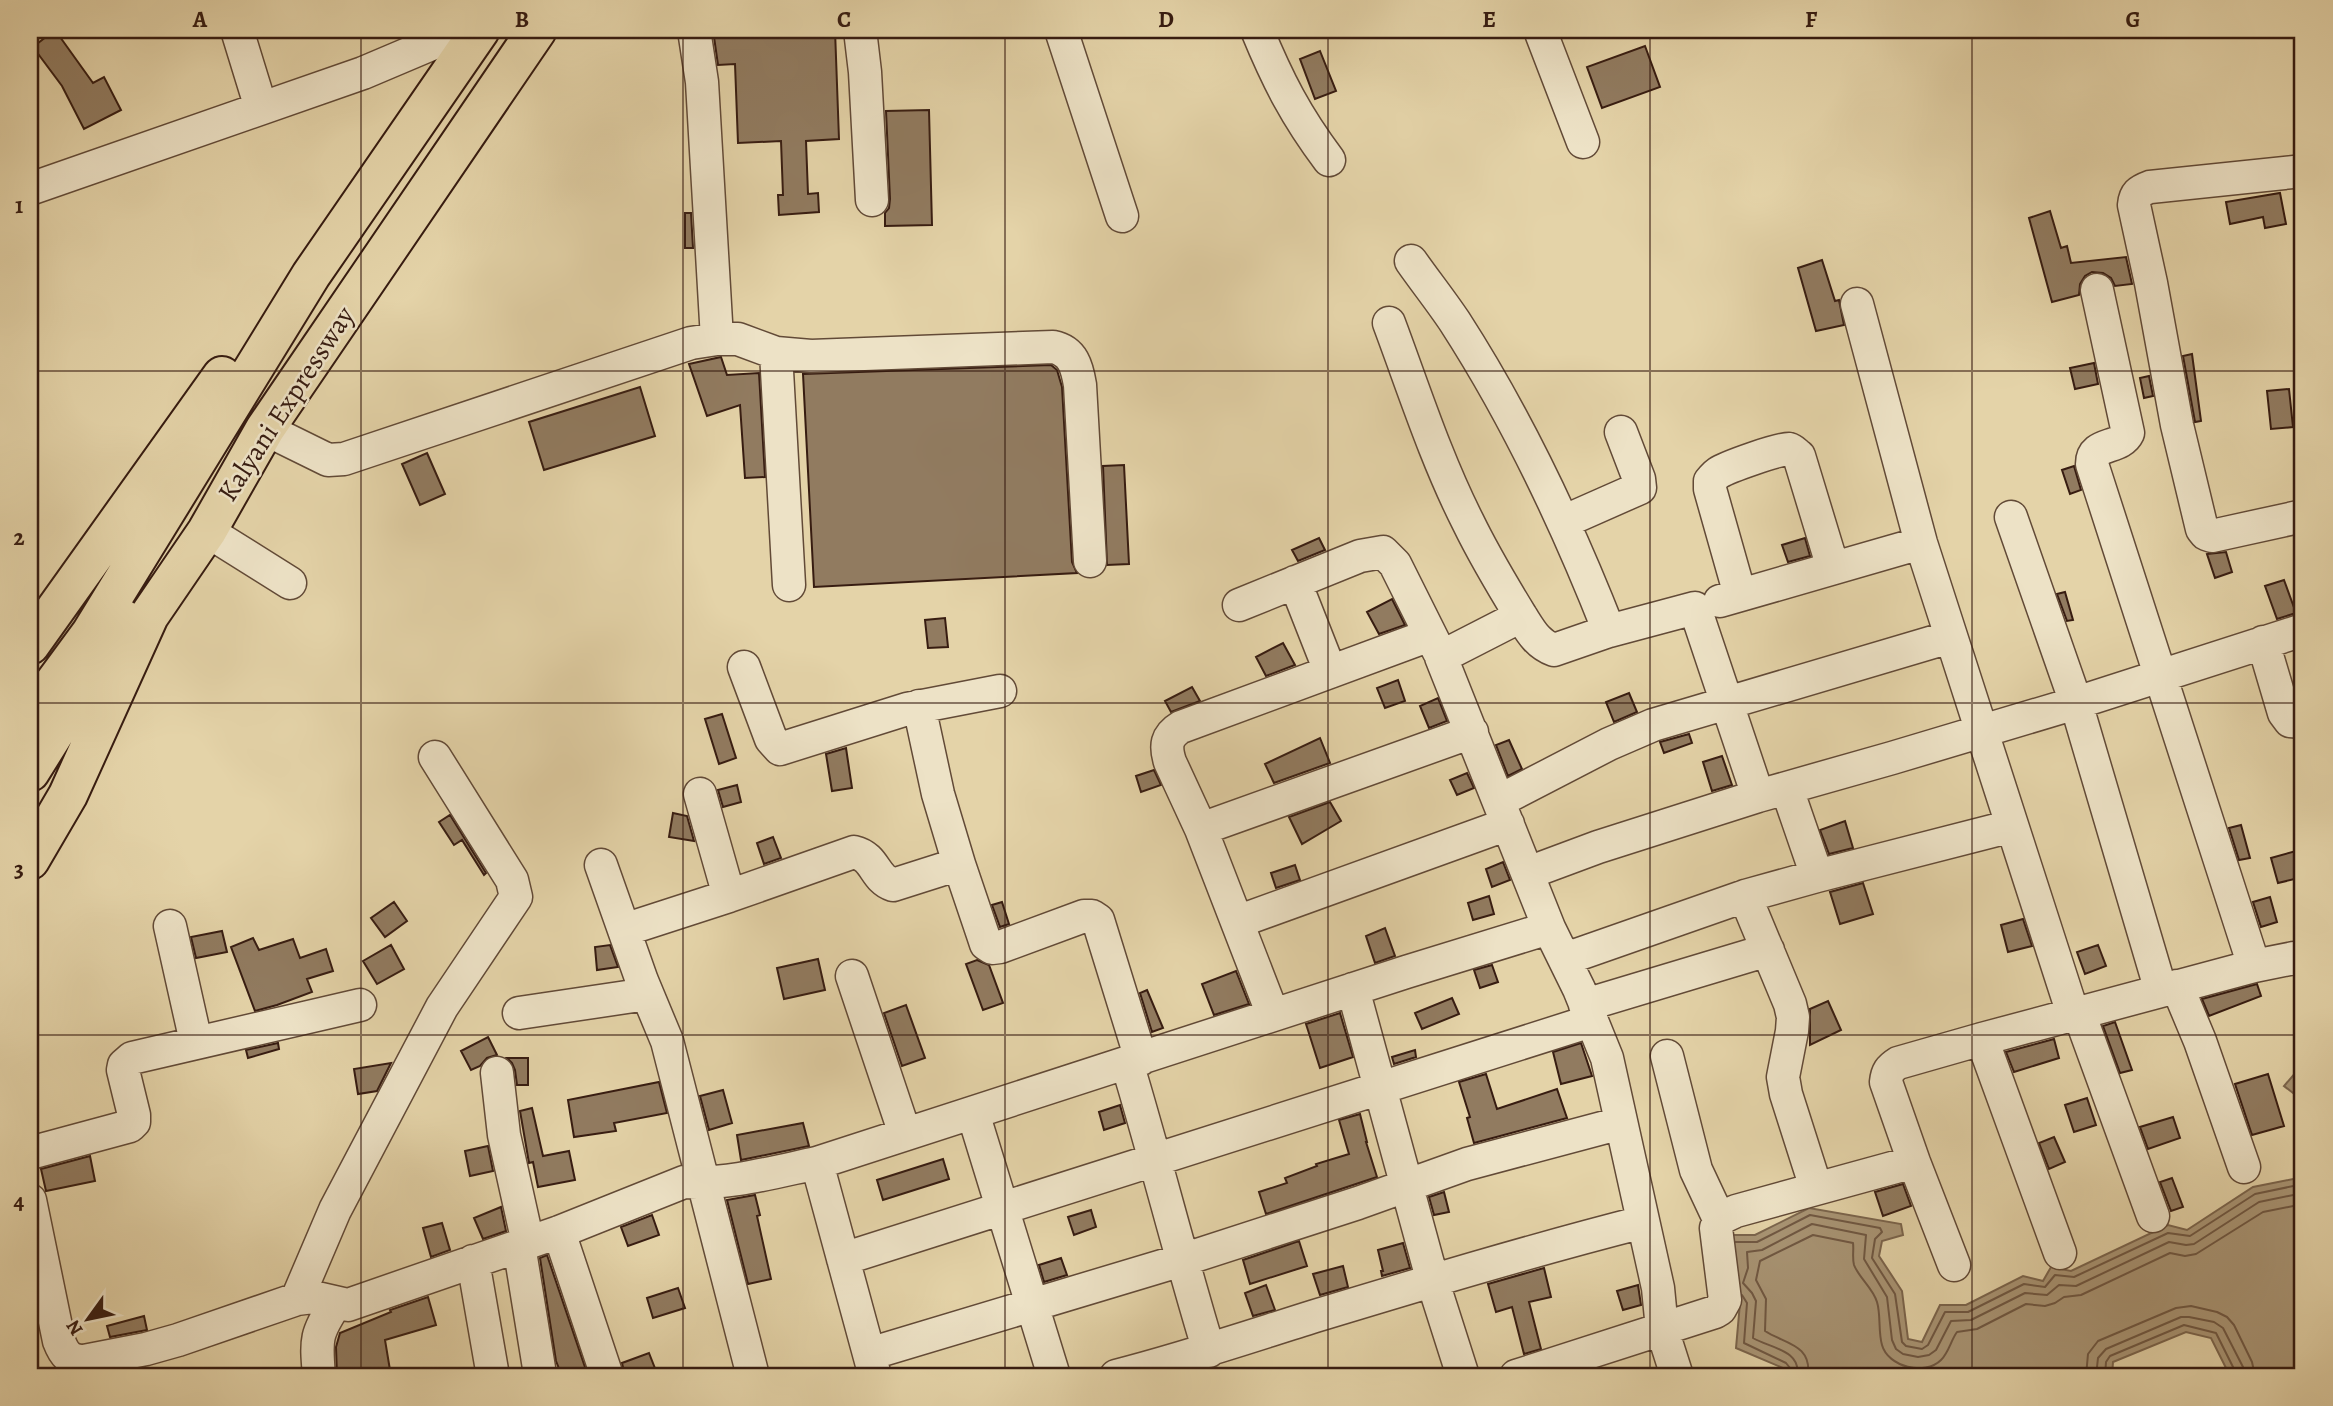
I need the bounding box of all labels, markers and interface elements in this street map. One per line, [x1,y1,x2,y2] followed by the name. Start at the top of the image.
[192,4,208,35] text: A
[515,4,529,35] text: B
[837,4,851,35] text: C
[1158,4,1174,35] text: D
[1482,4,1496,35] text: E
[1805,4,1818,35] text: F
[2125,4,2141,35] text: G
[15,190,23,221] text: 1
[209,299,364,509] street label: Kalyani Expressway
[13,522,25,553] text: 2
[14,854,24,885] text: 3
[14,1186,25,1217] text: 4
[52,1284,122,1354] north arrow
[60,1315,89,1341] text: N

